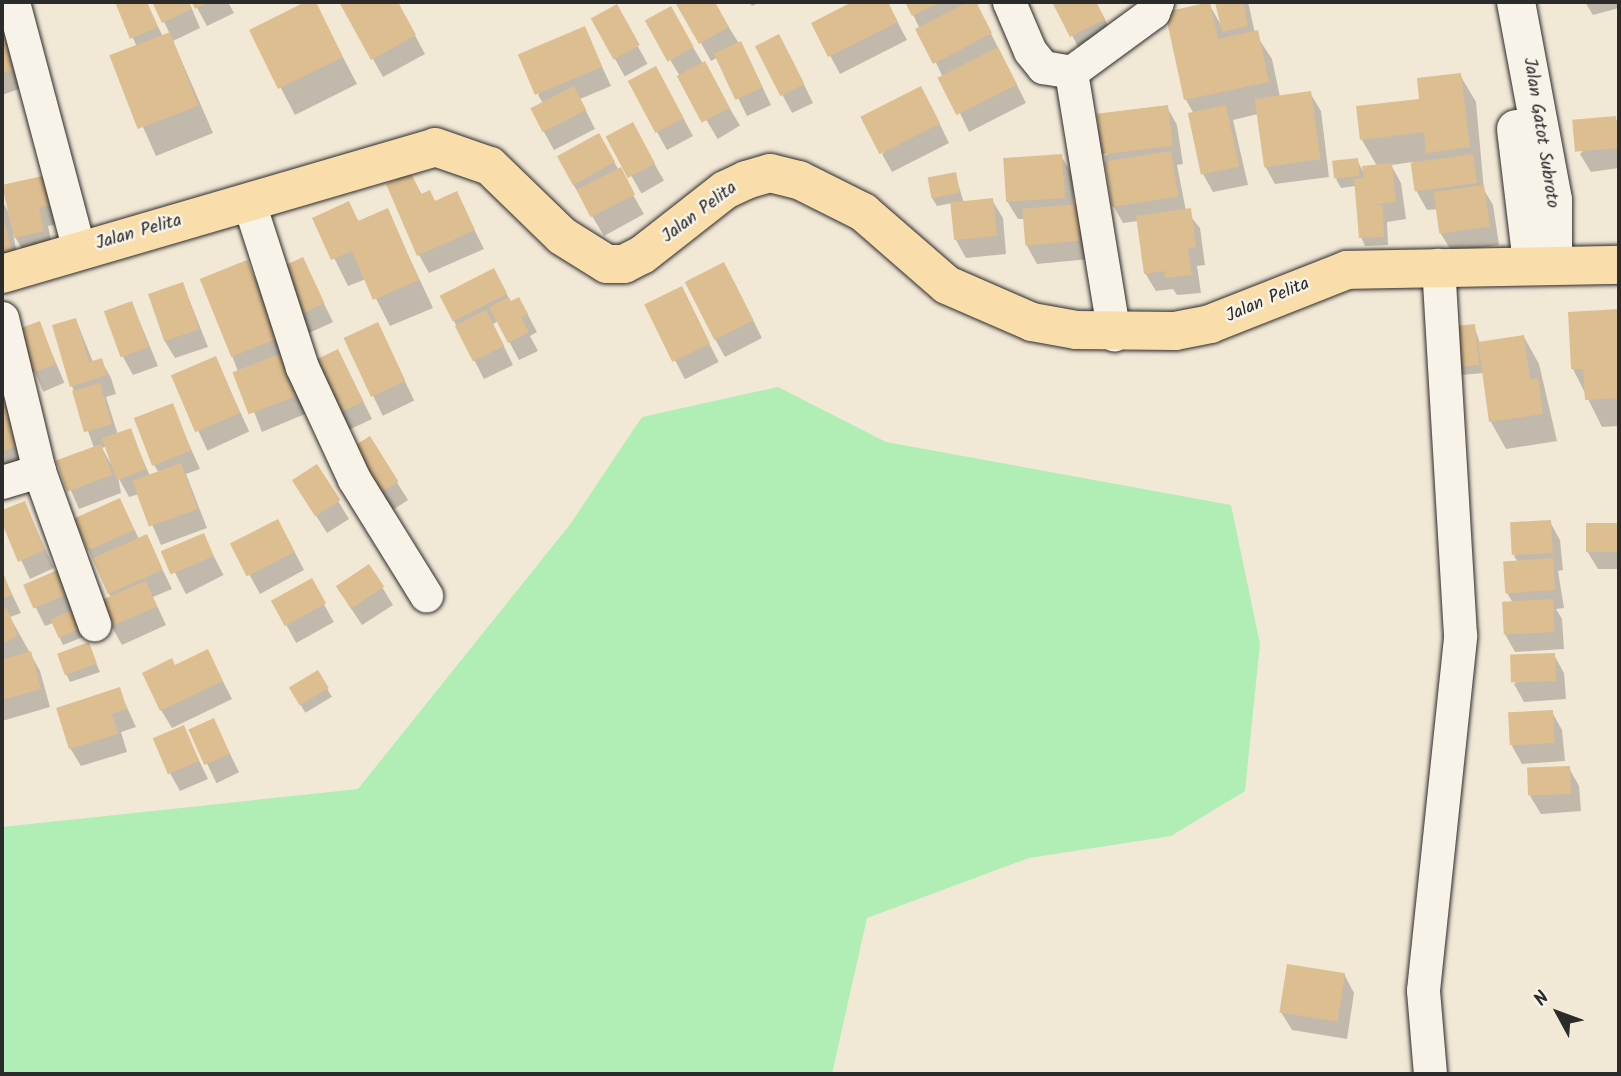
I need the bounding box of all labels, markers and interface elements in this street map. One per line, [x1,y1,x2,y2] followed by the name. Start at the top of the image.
[1517,56,1563,210] street label: Jalan Gatot Subroto
[658,178,742,248] street label: Jalan Pelita
[93,210,185,256] street label: Jalan Pelita
[1223,274,1313,328] street label: Jalan Pelita
[1523,978,1593,1048] north arrow
[1527,985,1557,1014] text: N

